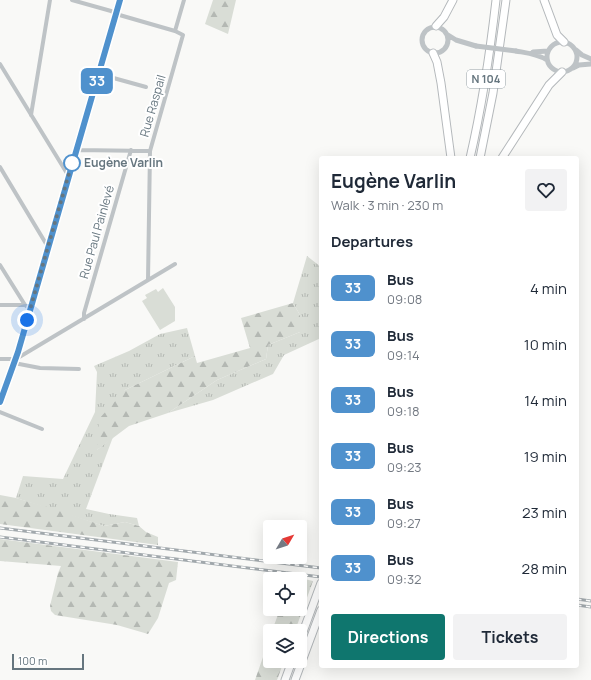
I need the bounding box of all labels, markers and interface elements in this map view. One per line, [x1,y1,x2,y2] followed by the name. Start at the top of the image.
[79,68,115,94] line badge: 33
[467,70,505,88] road number: N 104
[89,71,105,90] text: 33
[136,73,170,139] street label: Rue Raspail
[63,154,81,172] marker: Eugène Varlin
[84,154,163,171] place label: Eugène Varlin
[331,168,456,194] text: Eugène Varlin
[525,169,567,211] button: heart
[75,183,118,281] street label: Rue Paul Painlevé
[331,196,443,214] text: Walk · 3 min · 230 m
[331,231,413,252] text: Departures
[387,269,414,290] text: Bus
[345,278,361,297] text: 33
[530,278,567,299] text: 4 min
[387,290,422,308] text: 09:08
[17,310,37,330] your location
[387,325,414,346] text: Bus
[345,334,361,353] text: 33
[524,334,567,355] text: 10 min
[387,346,420,364] text: 09:14
[387,381,414,402] text: Bus
[345,390,361,409] text: 33
[524,390,567,411] text: 14 min
[387,402,420,420] text: 09:18
[387,437,414,458] text: Bus
[345,446,361,465] text: 33
[524,446,567,467] text: 19 min
[387,458,421,476] text: 09:23
[387,493,414,514] text: Bus
[345,502,361,521] text: 33
[522,502,567,523] text: 23 min
[387,514,421,532] text: 09:27
[263,520,307,564] north arrow
[263,520,307,668] map controls
[387,549,414,570] text: Bus
[345,558,361,577] text: 33
[522,558,567,579] text: 28 min
[387,570,421,588] text: 09:32
[263,572,307,616] button: locate
[331,614,445,660] button: Directions
[453,614,567,660] button: Tickets
[263,624,307,668] button: layers
[12,652,84,671] scale bar
[18,653,47,668] text: 100 m

